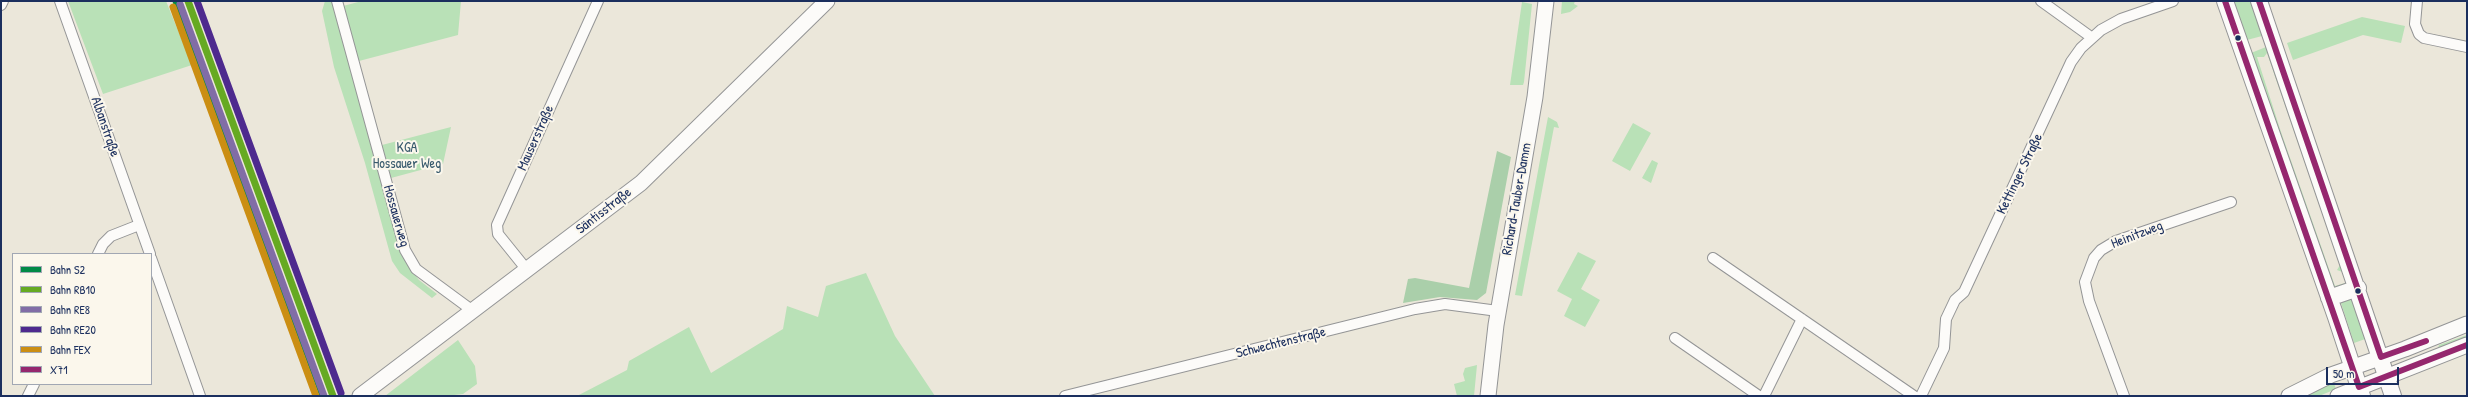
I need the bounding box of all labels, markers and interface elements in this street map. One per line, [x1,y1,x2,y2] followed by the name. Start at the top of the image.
[2233,33,2243,43] unlabelled marker
[87,95,123,159] street label: Albanstraße
[514,103,558,173] street label: Mauserstraße
[1993,131,2047,217] street label: Kettinger Straße
[373,140,441,172] park label: KGA Hossauer Weg
[1499,141,1535,257] street label: Richard-Tauber-Damm
[379,183,413,249] street label: Hossauerweg
[573,184,635,238] street label: Säntisstraße
[2109,218,2165,252] street label: Heinitzweg
[12,253,152,385] legend
[50,261,85,278] text: Bahn S2
[50,281,95,298] text: Bahn RB10
[2353,286,2363,296] unlabelled marker
[50,301,90,318] text: Bahn RE8
[50,321,96,338] text: Bahn RE20
[1234,324,1328,362] street label: Schwechtenstraße
[50,341,91,358] text: Bahn FEX
[2328,359,2401,385] scale bar
[50,361,68,378] text: X71
[2333,365,2354,382] text: 50 m

